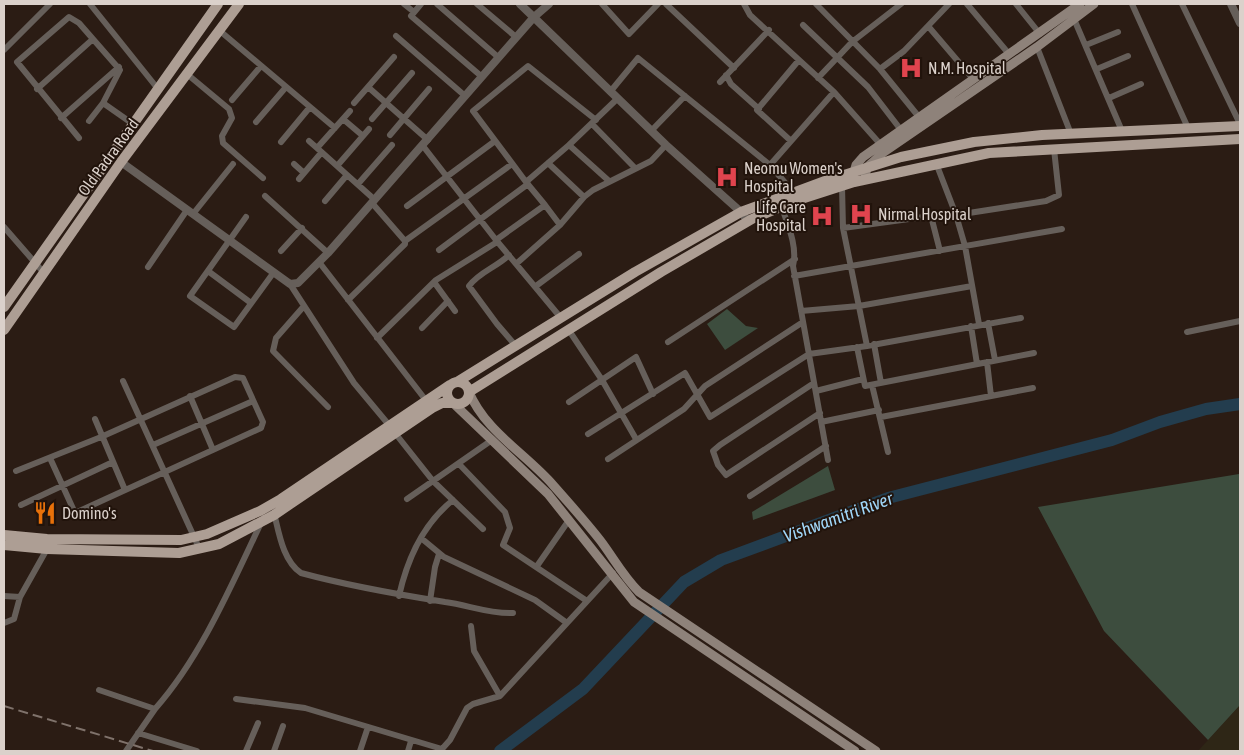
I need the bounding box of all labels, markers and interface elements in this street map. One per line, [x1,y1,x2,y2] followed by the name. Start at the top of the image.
[898,55,924,81] hospital icon: N.M. Hospital
[928,59,1007,78] place label: N.M. Hospital
[74,115,142,199] street label: Old Padra Road
[744,159,843,196] place label: Neomu Women's Hospital
[714,164,740,190] hospital icon: Neomu Women's Hospital
[756,198,807,235] place label: Life Care Hospital
[848,201,874,227] hospital icon: Nirmal Hospital
[809,203,835,229] hospital icon: Life Care Hospital
[878,205,972,224] place label: Nirmal Hospital
[780,487,896,547] water label: Vishwamitri River
[32,500,58,526] restaurant icon: Domino's
[62,504,117,522] place label: Domino's

